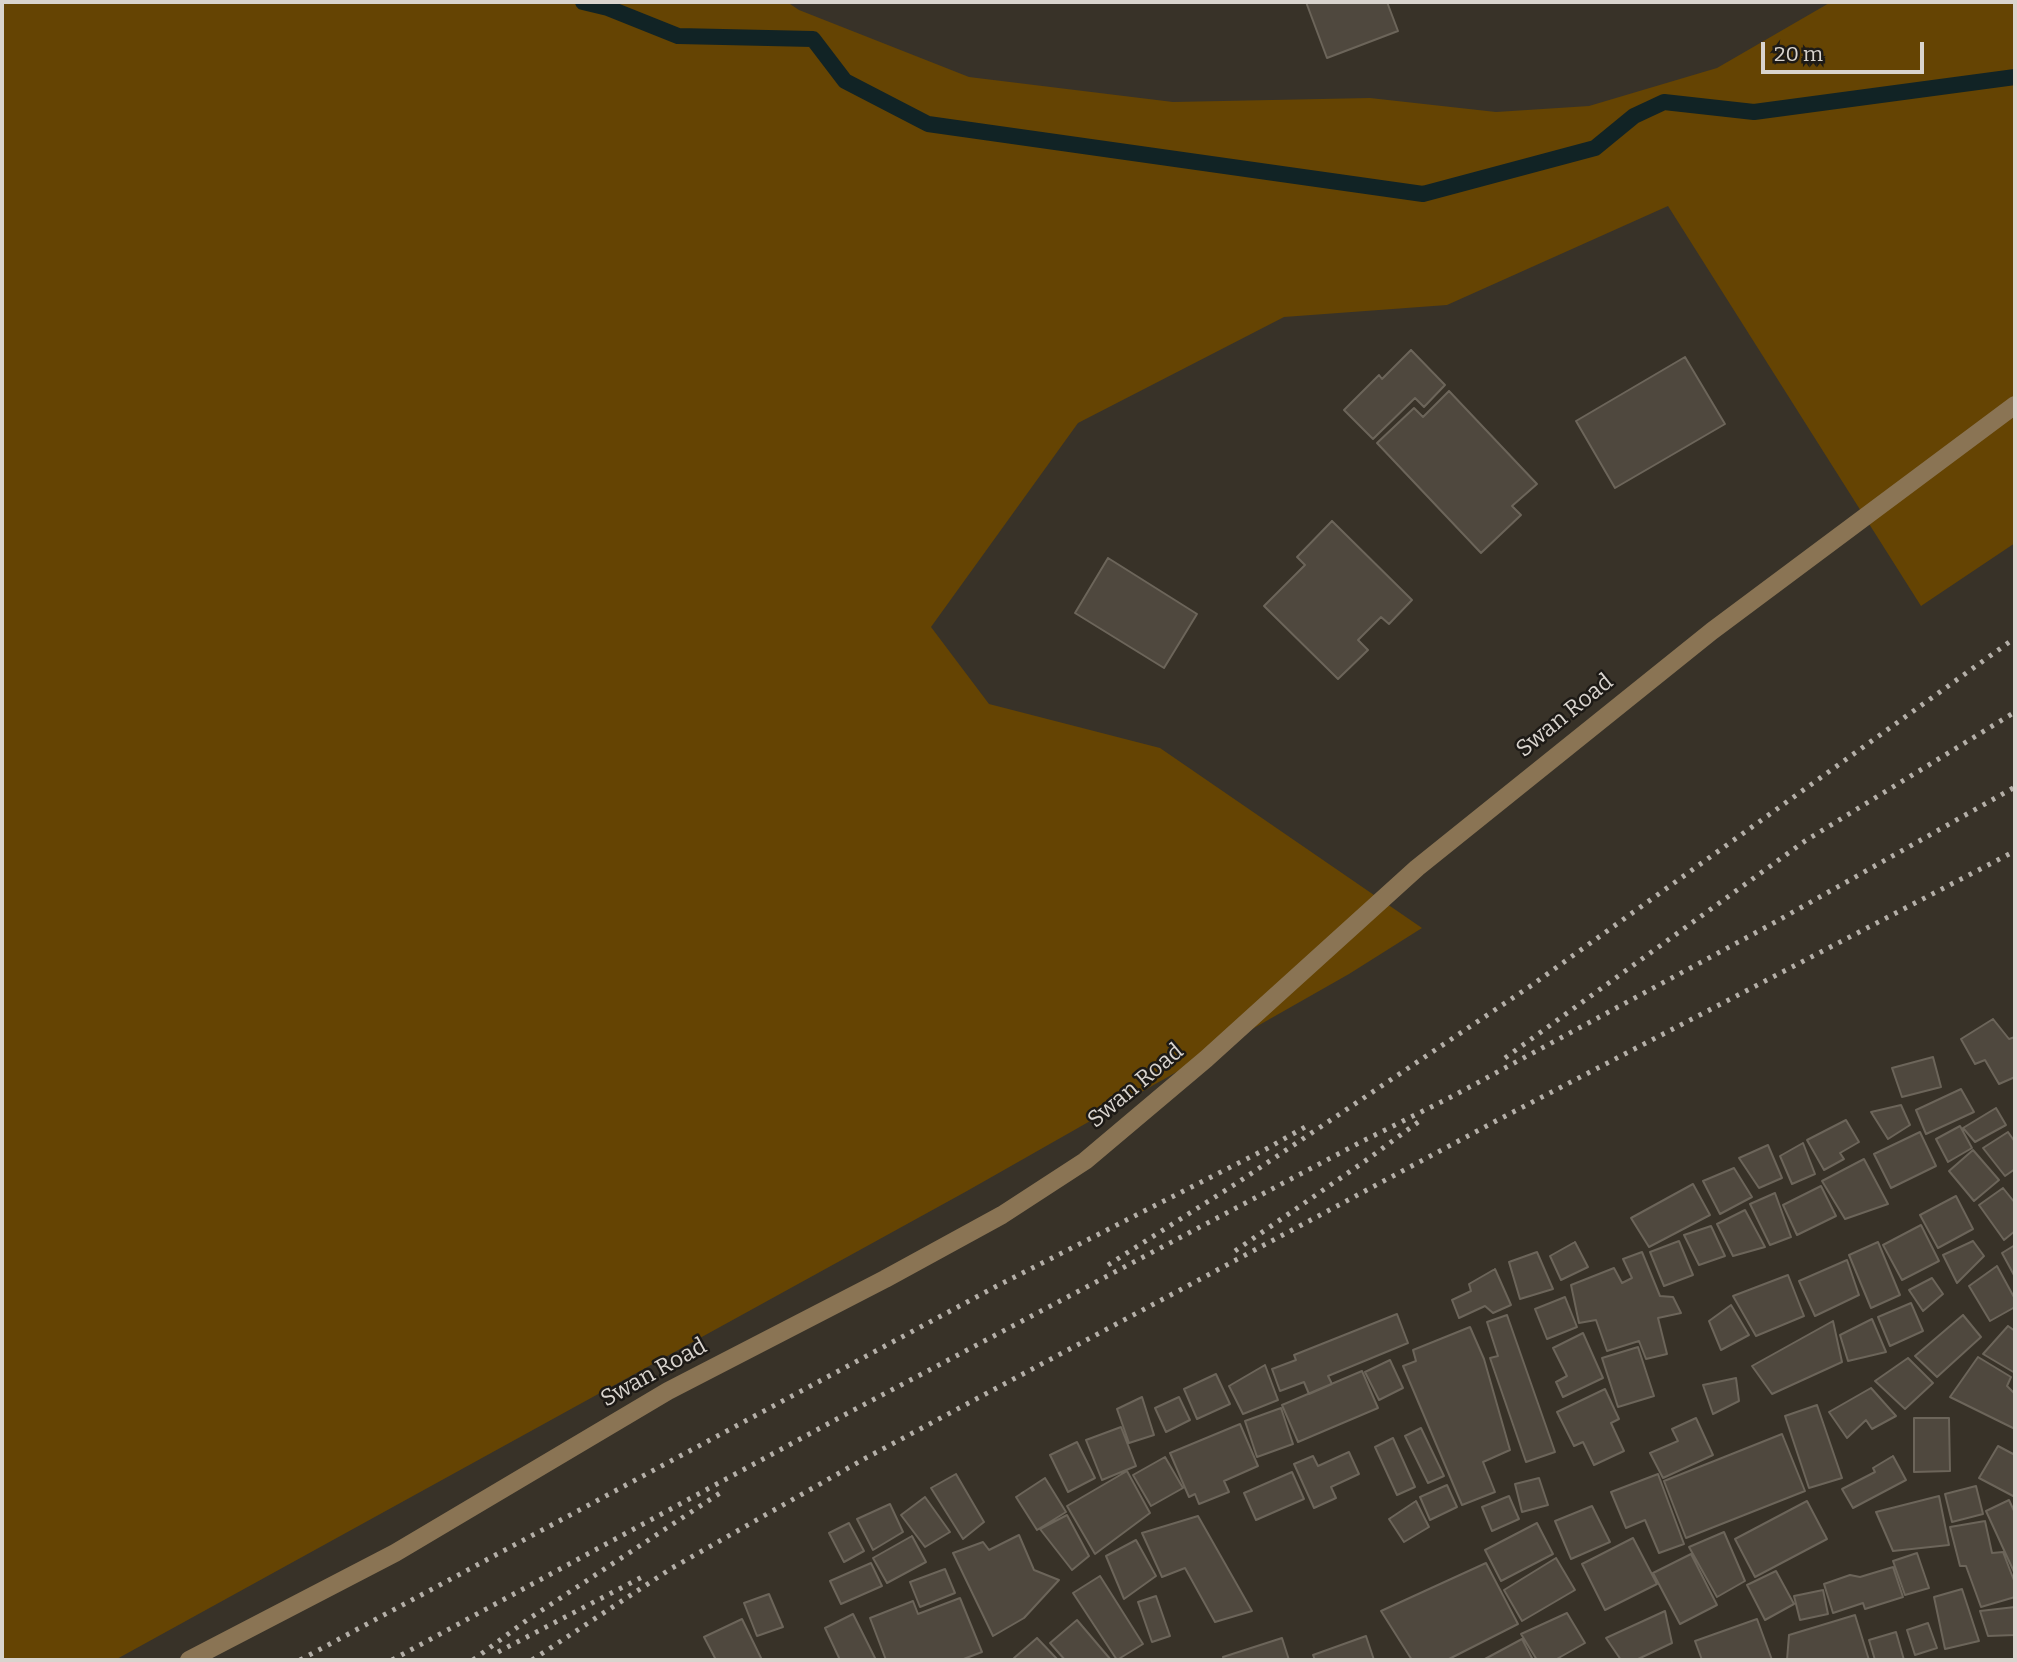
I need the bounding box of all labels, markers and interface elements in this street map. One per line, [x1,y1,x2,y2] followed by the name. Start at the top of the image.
[1765,28,1928,72] scale bar
[1774,41,1823,67] text: 20 m
[1511,669,1619,763] street label: Swan Road
[1082,1038,1190,1134] street label: Swan Road
[596,1333,712,1413] street label: Swan Road

